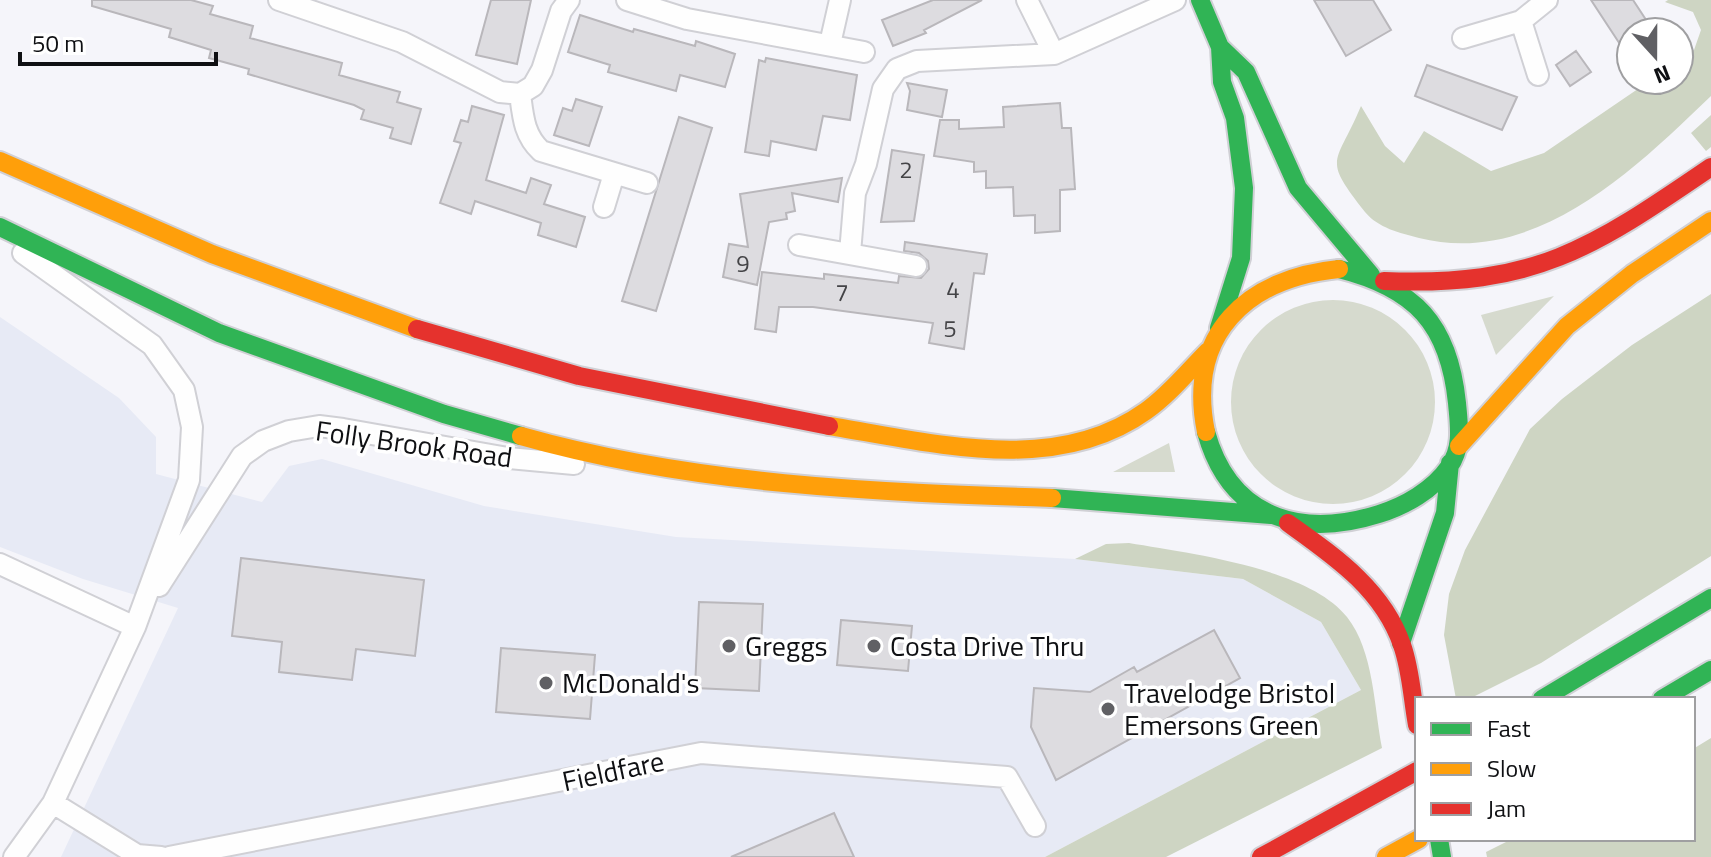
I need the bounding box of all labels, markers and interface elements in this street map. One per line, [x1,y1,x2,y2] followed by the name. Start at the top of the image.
[20,16,216,66] scale bar
[1615,16,1695,96] north arrow
[32,25,84,61] text: 50 m
[1649,56,1675,93] text: N
[899,151,913,187] house number: 2
[736,245,750,281] house number: 9
[946,271,960,307] house number: 4
[835,274,849,310] house number: 7
[943,310,957,346] house number: 5
[313,408,515,479] street label: Folly Brook Road
[745,624,828,667] place label: Greggs
[890,624,1085,667] place label: Costa Drive Thru
[720,637,738,655] marker: Greggs
[865,637,883,655] marker: Costa Drive Thru
[562,661,699,704] place label: McDonald's
[1124,671,1335,746] place label: Travelodge Bristol Emersons Green
[537,674,555,692] marker: McDonald's
[1415,697,1695,841] legend
[1099,700,1117,718] marker: Travelodge Bristol Emersons Green
[1487,710,1531,746] text: Fast
[558,739,668,802] street label: Fieldfare
[1487,750,1536,786] text: Slow
[1487,790,1526,826] text: Jam

